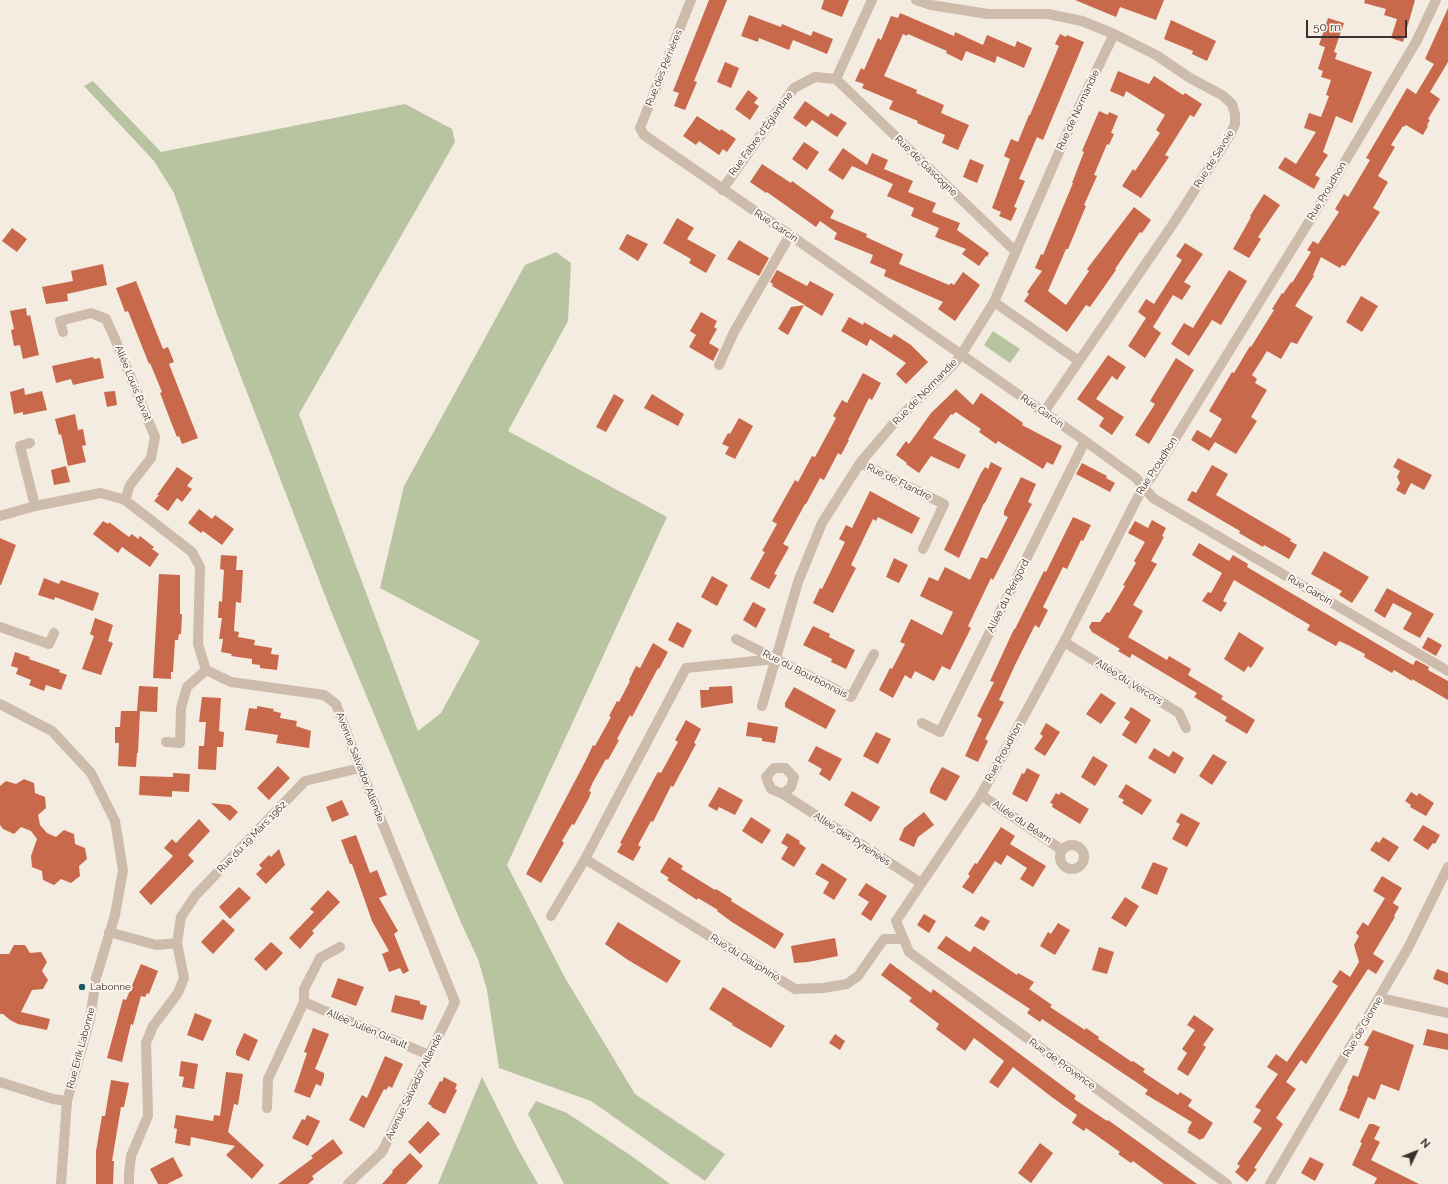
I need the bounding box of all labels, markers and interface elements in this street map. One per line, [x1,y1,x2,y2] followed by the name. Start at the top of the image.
[1308,12,1409,38] scale bar
[1313,20,1341,34] text: 50 m
[643,28,685,108] street label: Rue des Pérrières
[1054,68,1102,152] street label: Rue de Normandie
[726,90,796,178] street label: Rue Fabre d'Églantine
[1191,128,1237,190] street label: Rue de Savoie
[892,133,960,199] street label: Rue de Gascogne
[1305,160,1349,222] street label: Rue Proudhon
[752,207,800,245] street label: Rue Garcin
[112,344,154,422] street label: Allée Louis Buvat
[890,356,960,428] street label: Rue de Normandie
[1018,392,1066,430] street label: Rue Garcin
[1134,435,1180,497] street label: Rue Proudhon
[865,461,933,503] street label: Rue de Flandre
[984,557,1032,635] street label: Allée du Périgord
[1285,572,1335,608] street label: Rue Garcin
[760,647,850,701] street label: Rue du Bourbonnais
[1093,657,1165,707] street label: Allée du Vercors
[334,710,386,824] street label: Avenue Salvador Allende
[983,720,1025,784] street label: Rue Proudhon
[990,798,1054,846] street label: Allée du Béarn
[215,799,289,875] street label: Rue du 19 Mars 1962
[811,810,893,868] street label: Allée des Pyrénées
[708,932,782,984] street label: Rue du Dauphiné
[90,981,131,993] place label: Labonne
[77,982,87,992] marker: Labonne
[1341,994,1385,1060] street label: Rue de Gionne
[64,1006,98,1090] street label: Rue Eirik Labonne
[325,1007,409,1051] street label: Allée Julien Girault
[383,1032,445,1142] street label: Avenue Salvador Allende
[1027,1036,1097,1092] street label: Rue de Provence
[1396,1132,1436,1172] north arrow
[1418,1136,1433,1151] text: N

